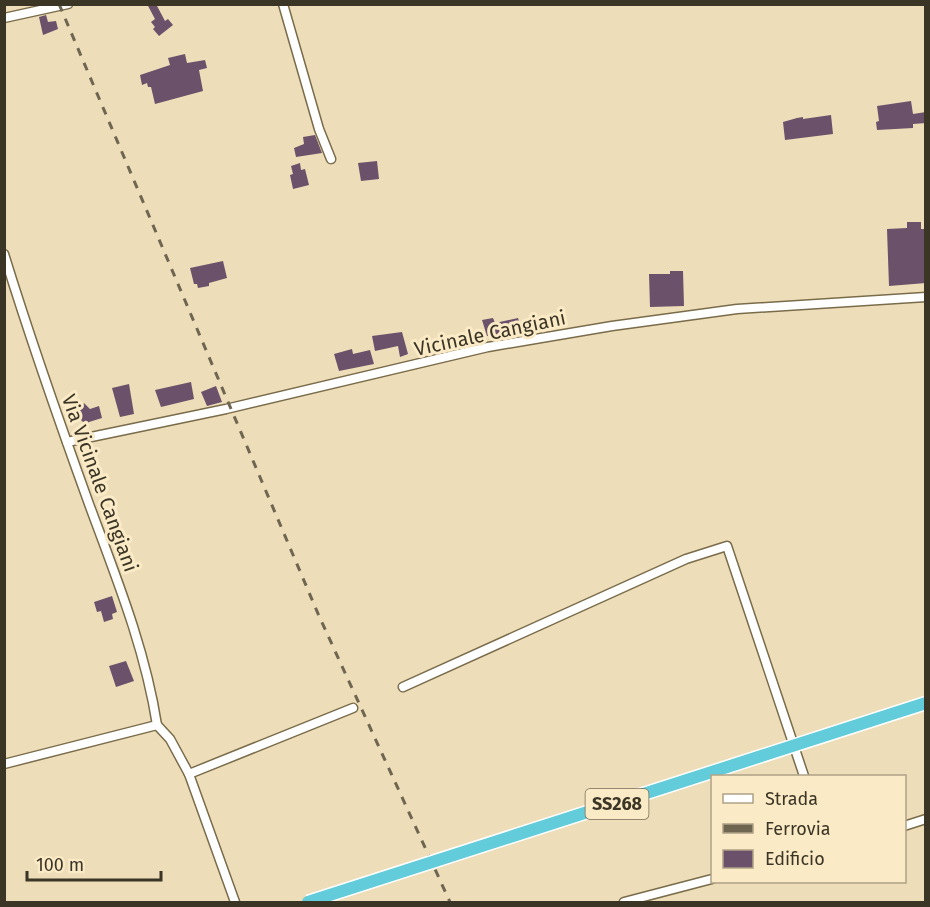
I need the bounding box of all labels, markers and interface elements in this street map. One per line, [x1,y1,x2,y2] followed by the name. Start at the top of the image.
[412,305,568,361] street label: Vicinale Cangiani
[57,391,143,575] street label: Via Vicinale Cangiani
[711,775,906,883] legend
[765,788,818,810] text: Strada
[586,789,648,819] road number: SS268
[765,818,831,840] text: Ferrovia
[27,844,160,882] scale bar
[765,848,825,870] text: Edificio
[36,854,84,876] text: 100 m

